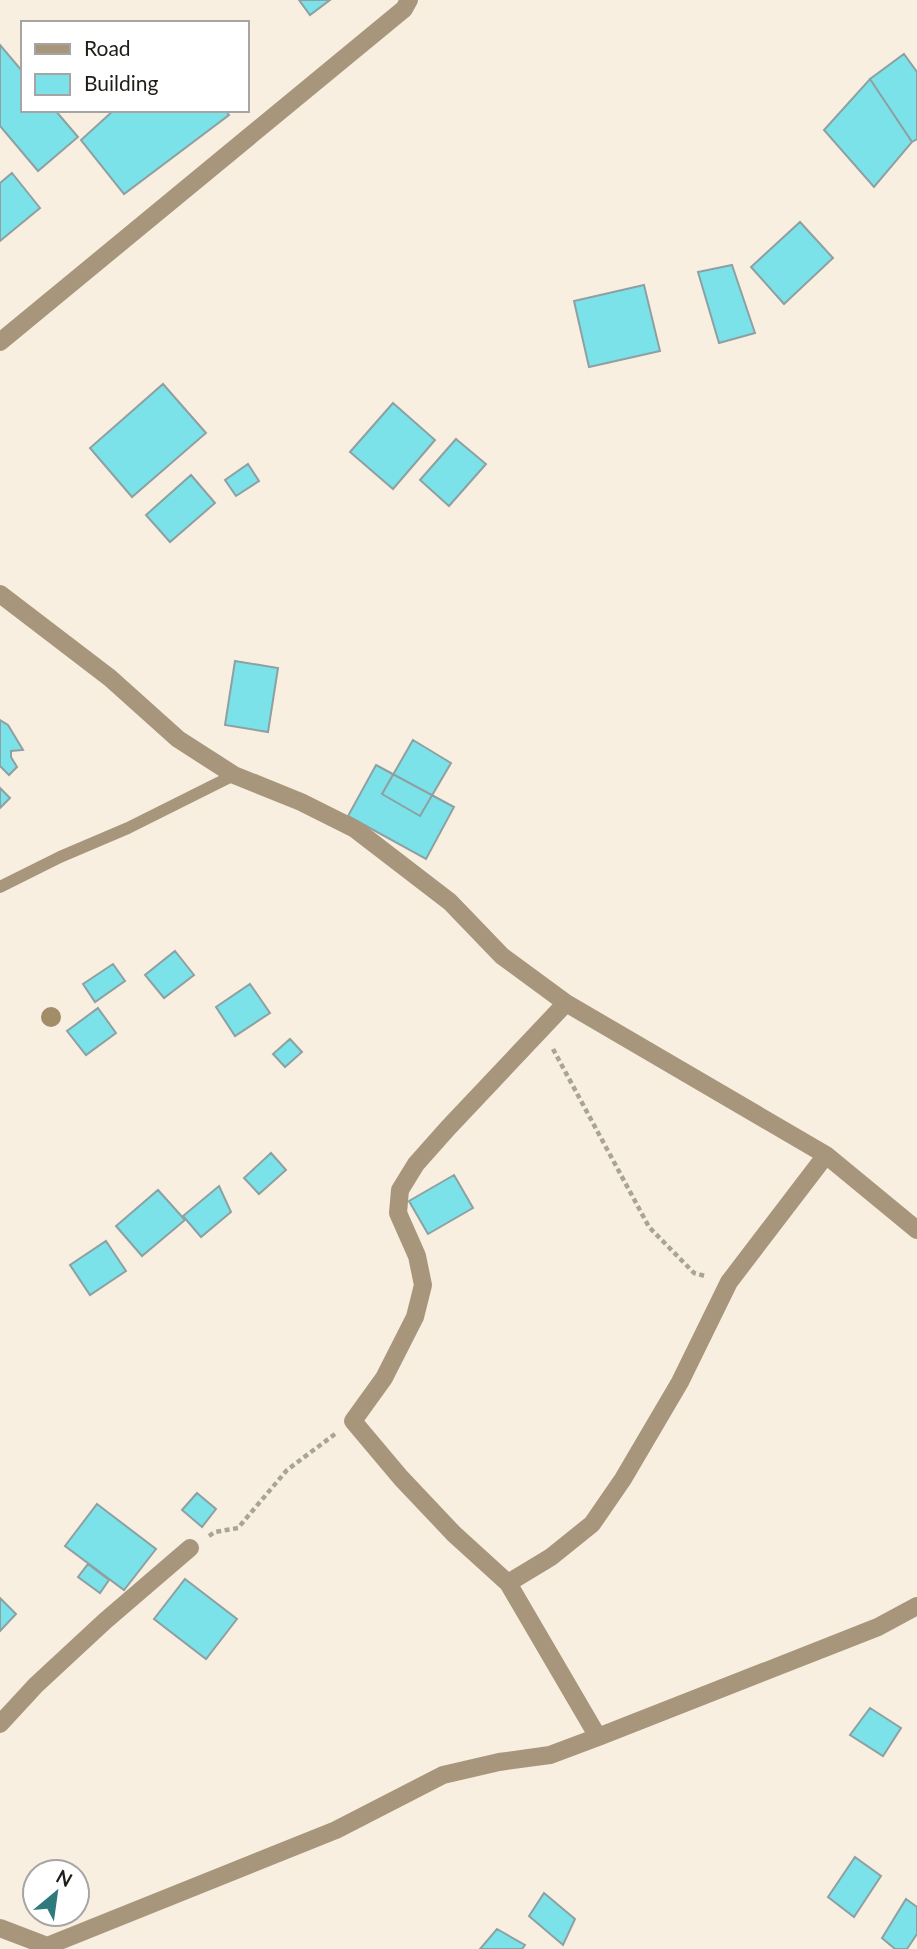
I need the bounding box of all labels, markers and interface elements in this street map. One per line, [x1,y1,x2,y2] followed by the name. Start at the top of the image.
[21,21,248,112] legend
[84,35,131,60] text: Road
[84,70,159,95] text: Building
[21,1858,91,1928] north arrow
[53,1864,76,1891] text: N

